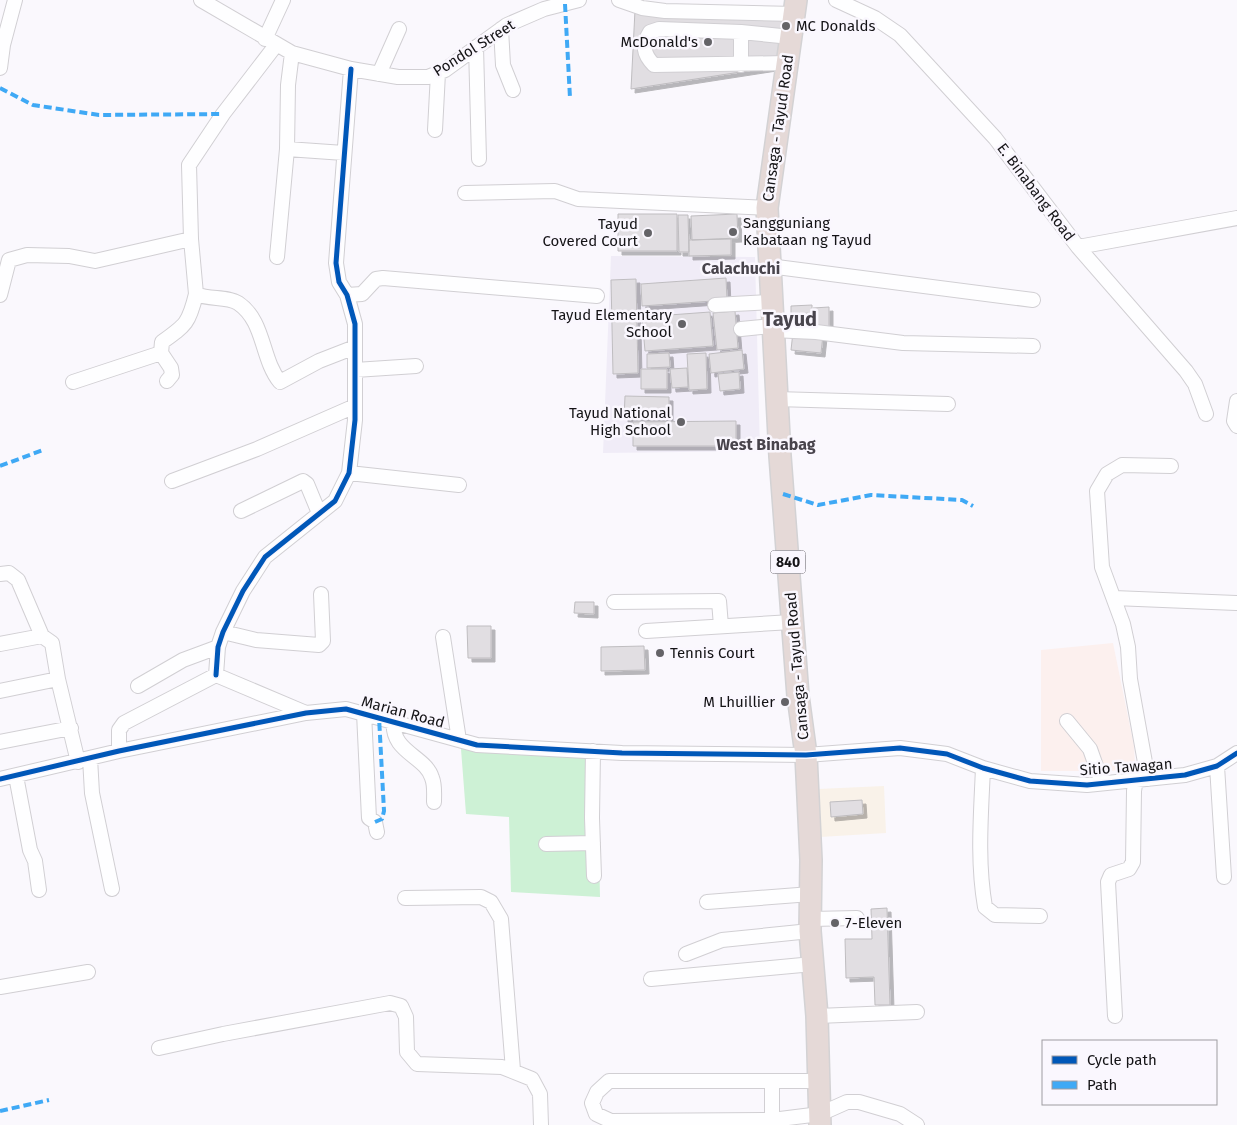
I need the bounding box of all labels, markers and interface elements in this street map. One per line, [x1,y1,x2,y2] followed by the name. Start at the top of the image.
[430,16,519,80] street label: Pondol Street
[796,17,875,35] place label: MC Donalds
[780,20,792,32] marker: MC Donalds
[621,33,698,51] place label: McDonald's
[702,36,714,48] marker: McDonald's
[759,53,797,203] street label: Cansaga - Tayud Road
[993,139,1079,245] street label: E. Binabang Road
[743,214,872,249] place label: Sangguniang Kabataan ng Tayud
[542,215,639,250] place label: Tayud Covered Court
[727,226,739,238] marker: Sangguniang Kabataan ng Tayud
[642,227,654,239] marker: Tayud Covered Court
[702,259,780,278] district label: Calachuchi
[551,306,673,341] place label: Tayud Elementary School
[763,307,817,331] district label: Tayud
[676,318,688,330] marker: Tayud Elementary School
[569,404,672,439] place label: Tayud National High School
[675,416,687,428] marker: Tayud National High School
[716,435,816,454] district label: West Binabag
[770,550,806,574] road number: 840
[782,591,812,741] street label: Cansaga - Tayud Road
[670,644,755,662] place label: Tennis Court
[654,647,666,659] marker: Tennis Court
[359,692,447,732] street label: Marian Road
[703,693,775,711] place label: M Lhuillier
[779,696,791,708] marker: M Lhuillier
[1079,755,1173,779] street label: Sitio Tawagan
[845,914,902,932] place label: 7-Eleven
[829,917,841,929] marker: 7-Eleven
[1042,1040,1217,1105] legend
[1087,1051,1157,1069] text: Cycle path
[1087,1076,1117,1094] text: Path

